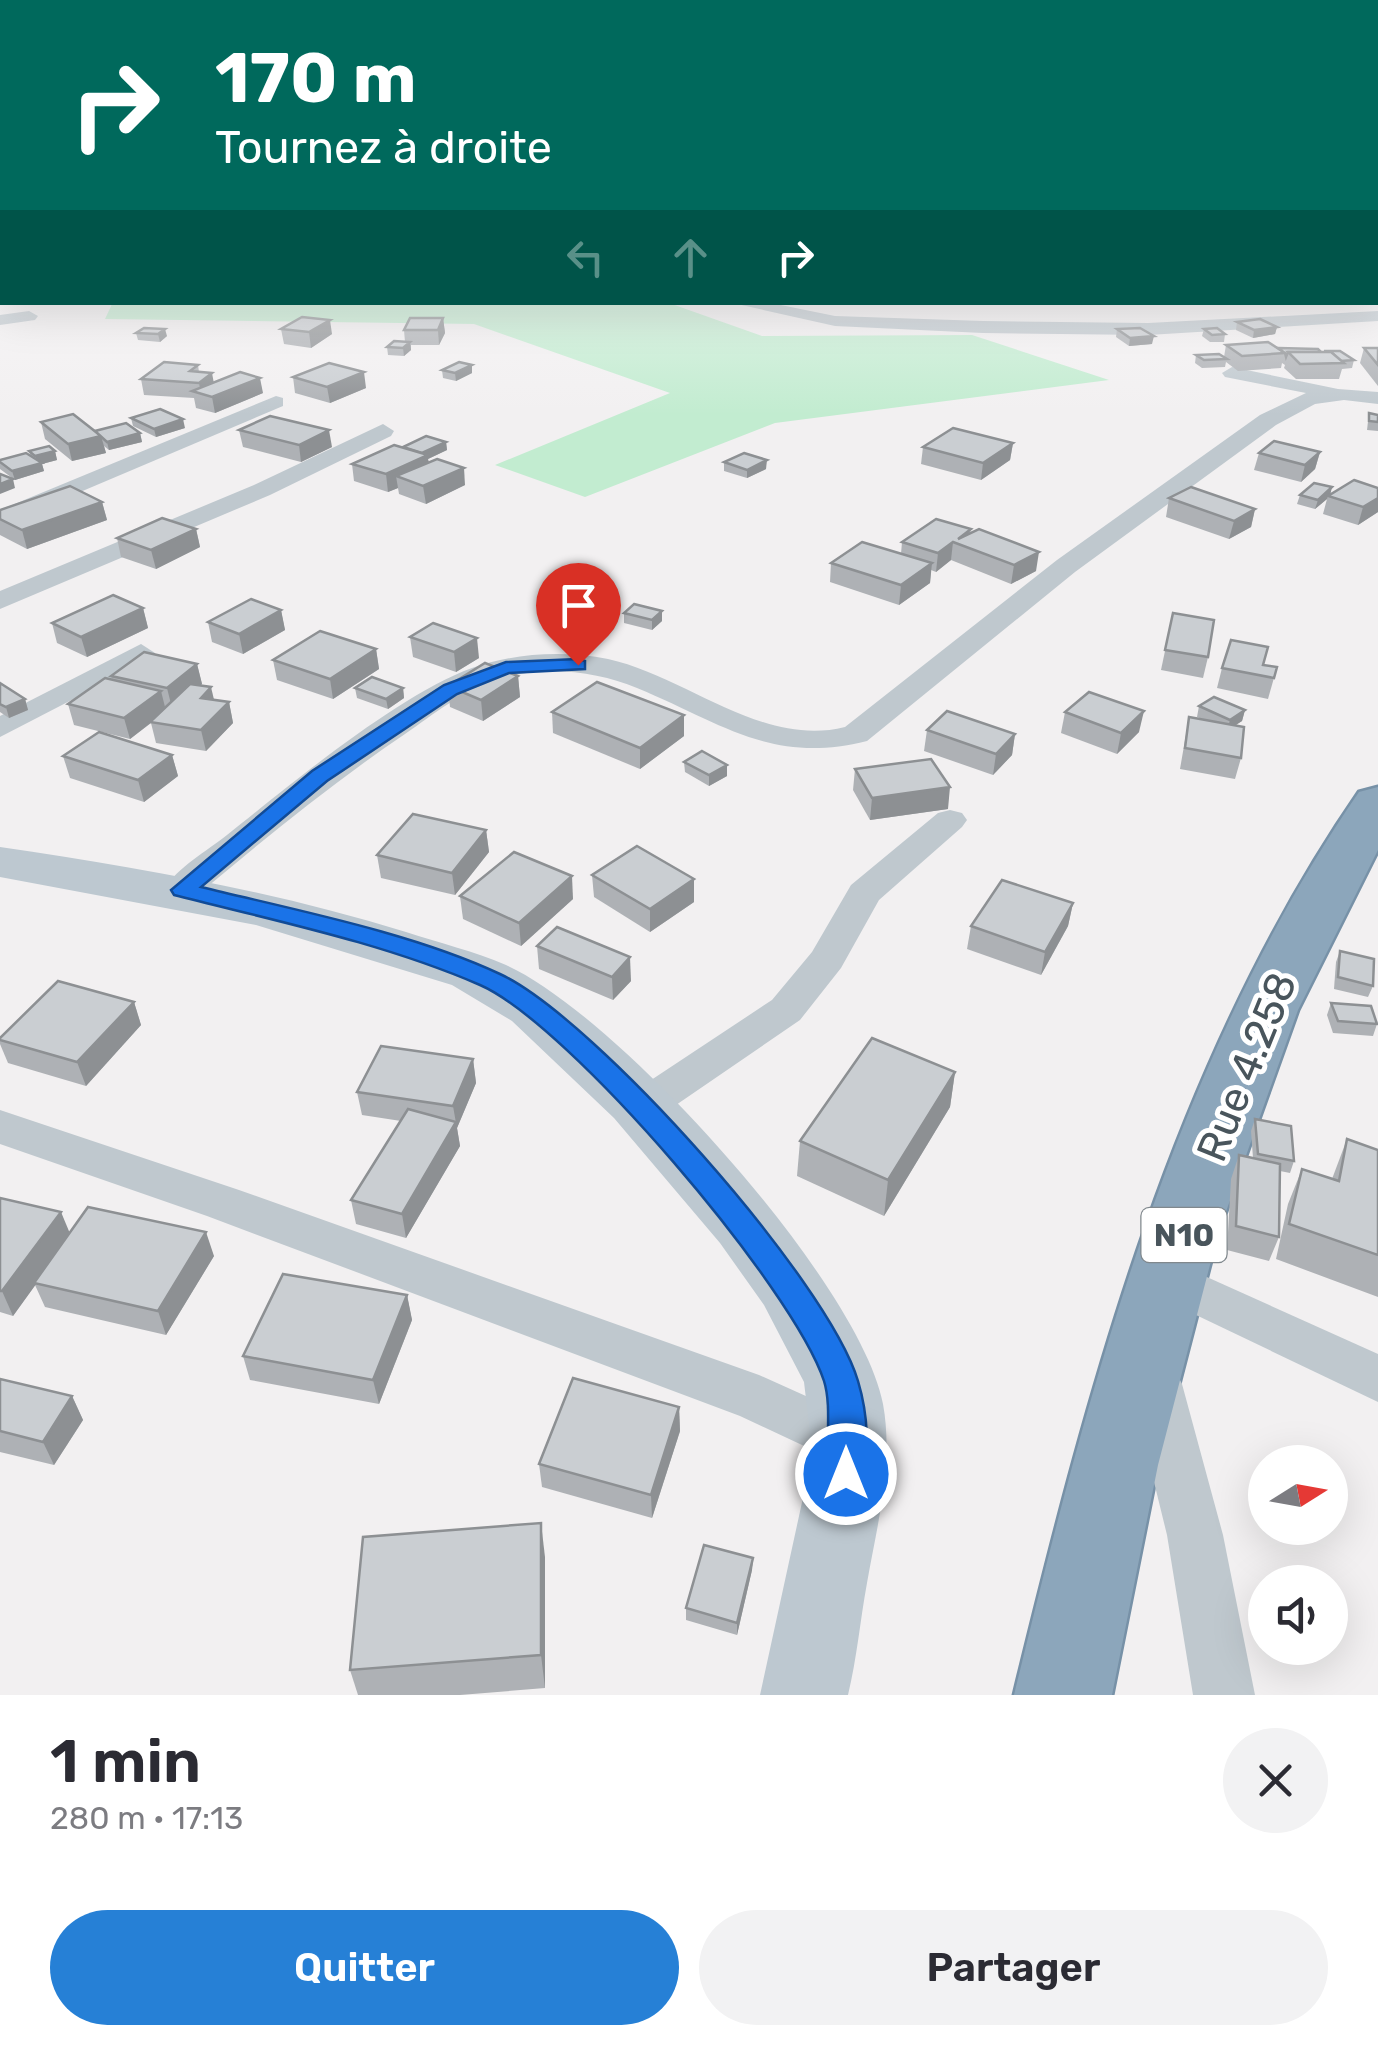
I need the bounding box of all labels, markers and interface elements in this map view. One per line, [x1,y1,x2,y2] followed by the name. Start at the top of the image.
[215,37,417,120] text: 170 m
[50,40,180,170] icon: right
[215,121,552,174] text: Tournez à droite
[558,230,613,285] icon: left
[663,230,718,285] icon: ahead
[768,230,823,285] icon: right
[536,563,621,666] pin
[551,578,606,633] icon: arrive
[1187,965,1307,1169] street label: Rue 4.258
[1142,1208,1226,1262] road number: N10
[794,1422,898,1526] position arrow
[1248,1445,1348,1545] north arrow
[1248,1445,1348,1665] map controls
[1248,1565,1348,1665] button: sound
[50,1726,201,1797] text: 1 min
[1223,1728,1328,1833] button: close
[50,1799,243,1837] text: 280 m · 17:13
[50,1910,679,2025] button: Quitter
[699,1910,1328,2025] button: Partager

